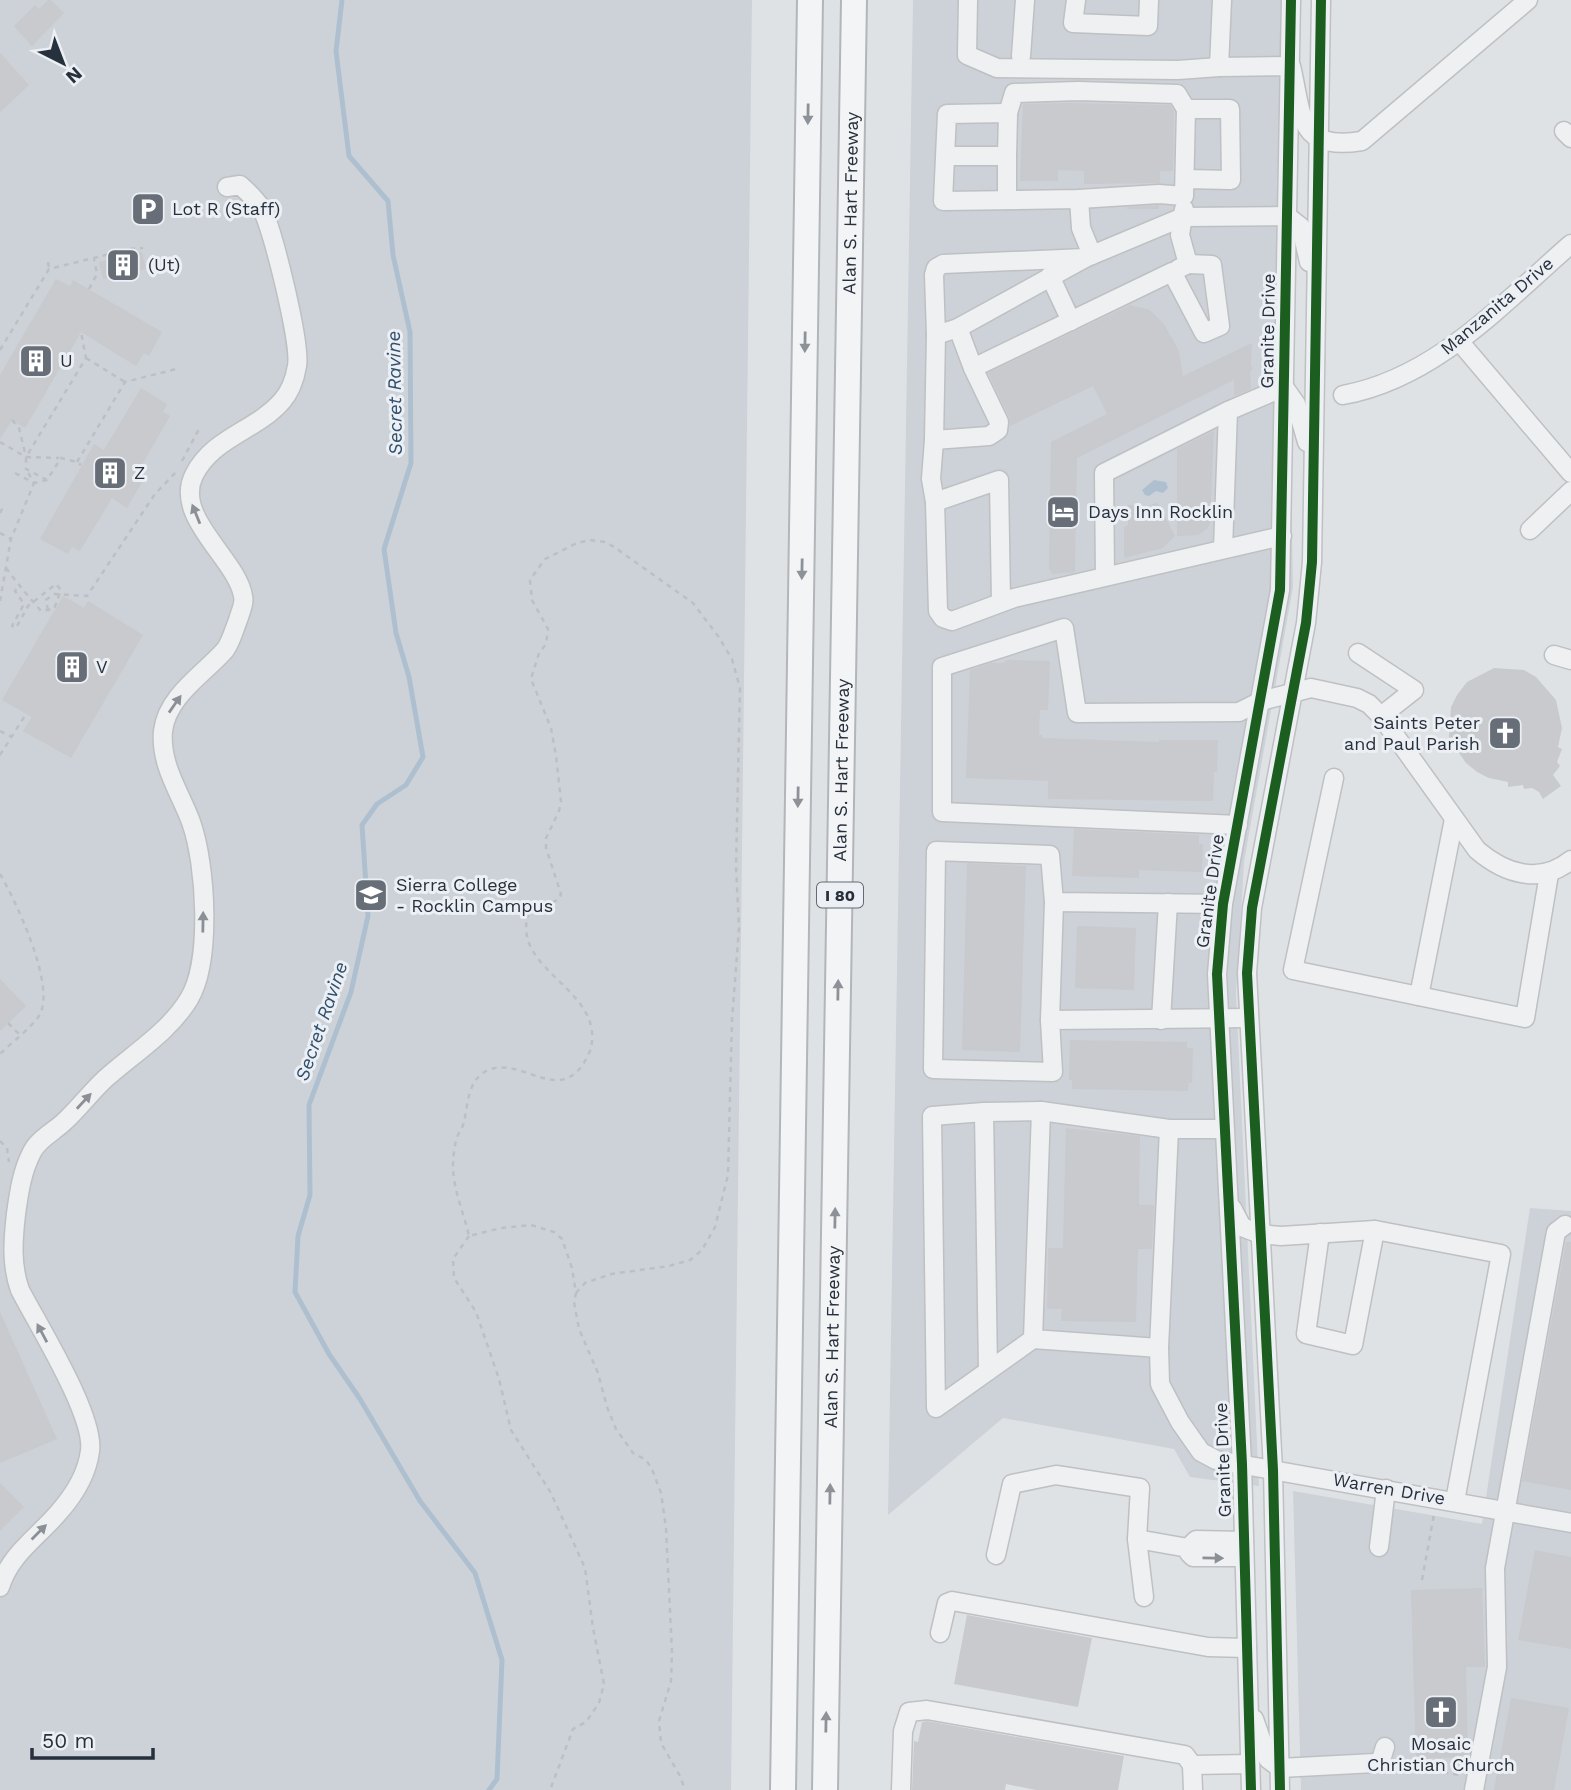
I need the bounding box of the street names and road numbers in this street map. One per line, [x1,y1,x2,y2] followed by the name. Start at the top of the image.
[838,111,862,295] street label: Alan S. Hart Freeway
[1436,252,1557,359] street label: Manzanita Drive
[1256,273,1279,389] street label: Granite Drive
[829,678,853,862] street label: Alan S. Hart Freeway
[1191,832,1228,949] street label: Granite Drive
[817,882,863,908] road number: I 80
[820,1245,844,1429] street label: Alan S. Hart Freeway
[1210,1402,1235,1518] street label: Granite Drive
[1331,1468,1447,1509] street label: Warren Drive

